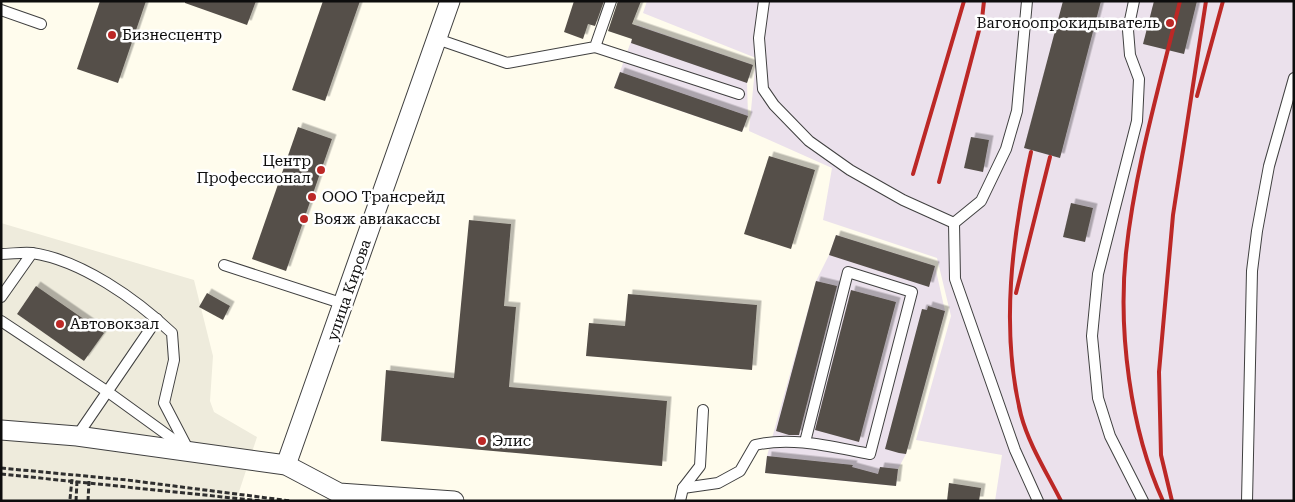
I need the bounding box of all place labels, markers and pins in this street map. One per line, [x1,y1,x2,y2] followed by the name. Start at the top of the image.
[977,14,1160,32] place label: Вагоноопрокидыватель
[1164,17,1176,29] marker: Вагоноопрокидыватель
[122,26,222,44] place label: Бизнесцентр
[106,29,118,41] marker: Бизнесцентр
[196,152,311,187] place label: Центр Профессионал
[315,164,327,176] marker: Центр Профессионал
[322,188,445,206] place label: ООО Трансрейд
[306,191,318,203] marker: ООО Трансрейд
[314,210,440,228] place label: Вояж авиакассы
[298,213,310,225] marker: Вояж авиакассы
[70,315,159,333] place label: Автовокзал
[54,318,66,330] marker: Автовокзал
[492,432,531,450] place label: Элис
[476,435,488,447] marker: Элис

